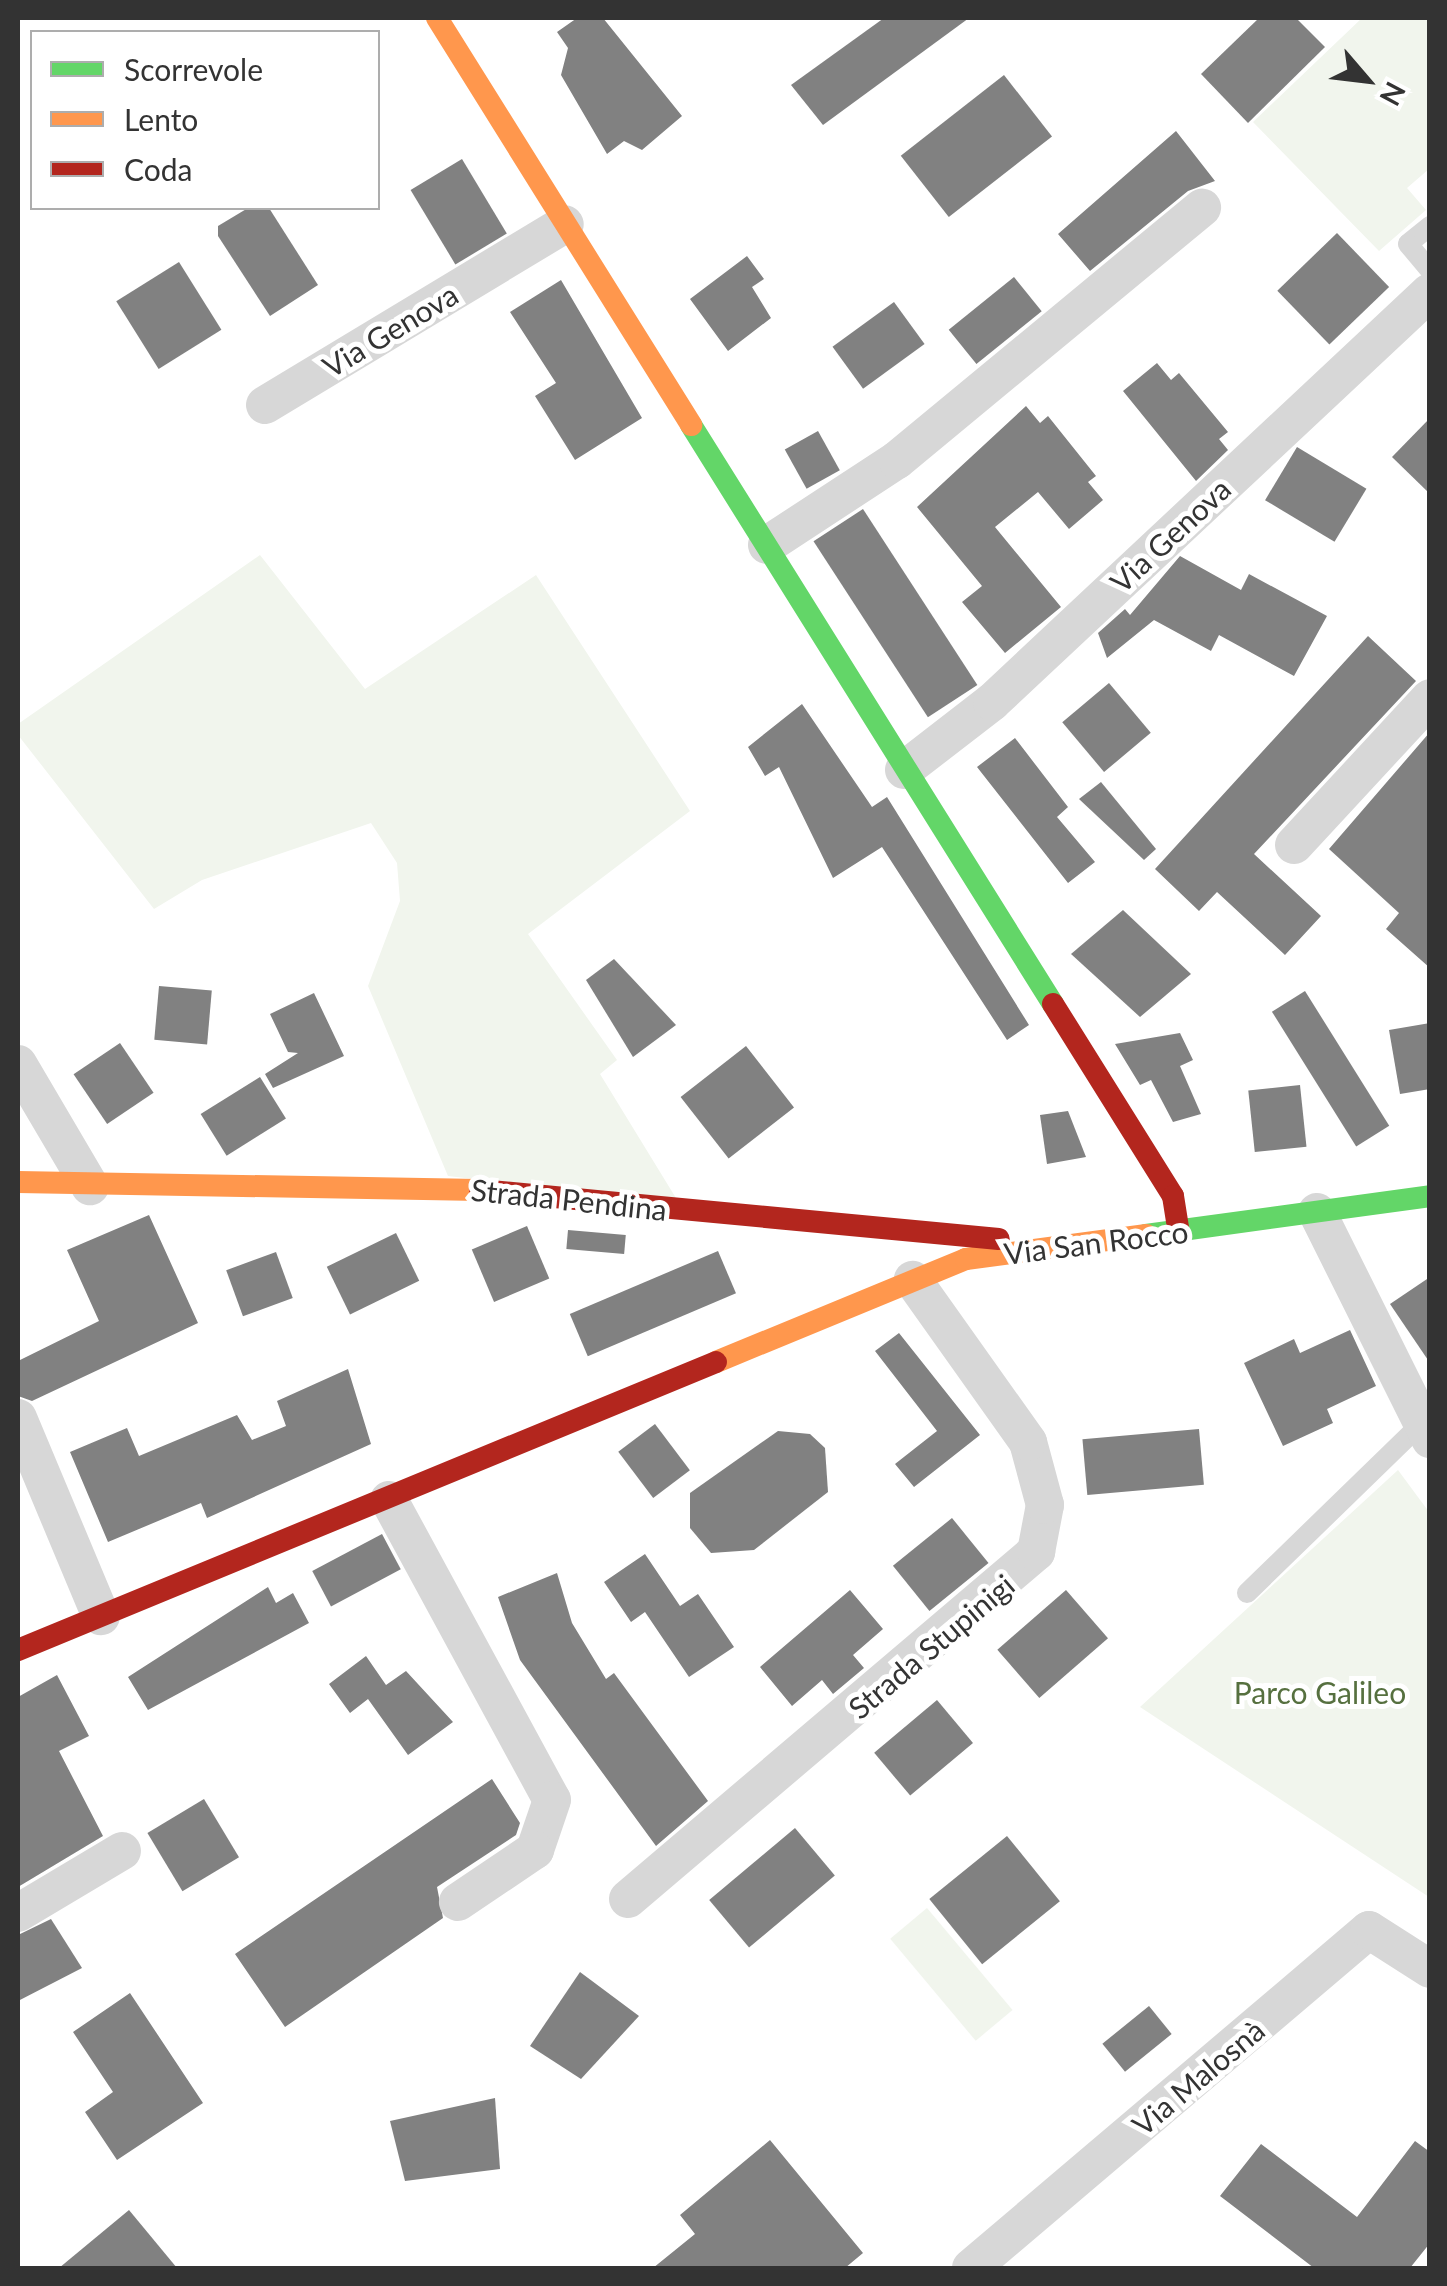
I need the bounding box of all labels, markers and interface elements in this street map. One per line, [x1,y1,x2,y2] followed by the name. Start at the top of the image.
[30,30,380,210] legend
[1317,30,1417,130] north arrow
[124,51,263,87] text: Scorrevole
[1373,77,1414,112] text: N
[124,101,198,137] text: Lento
[124,151,192,187] text: Coda
[316,276,464,384] street label: Via Genova
[1102,470,1238,600] street label: Via Genova
[469,1171,669,1227] street label: Strada Pendina
[1002,1213,1190,1271] street label: Via San Rocco
[841,1566,1021,1726] street label: Strada Stupinigi
[1234,1674,1406,1710] park label: Parco Galileo
[1125,2011,1271,2143] street label: Via Malosnà

